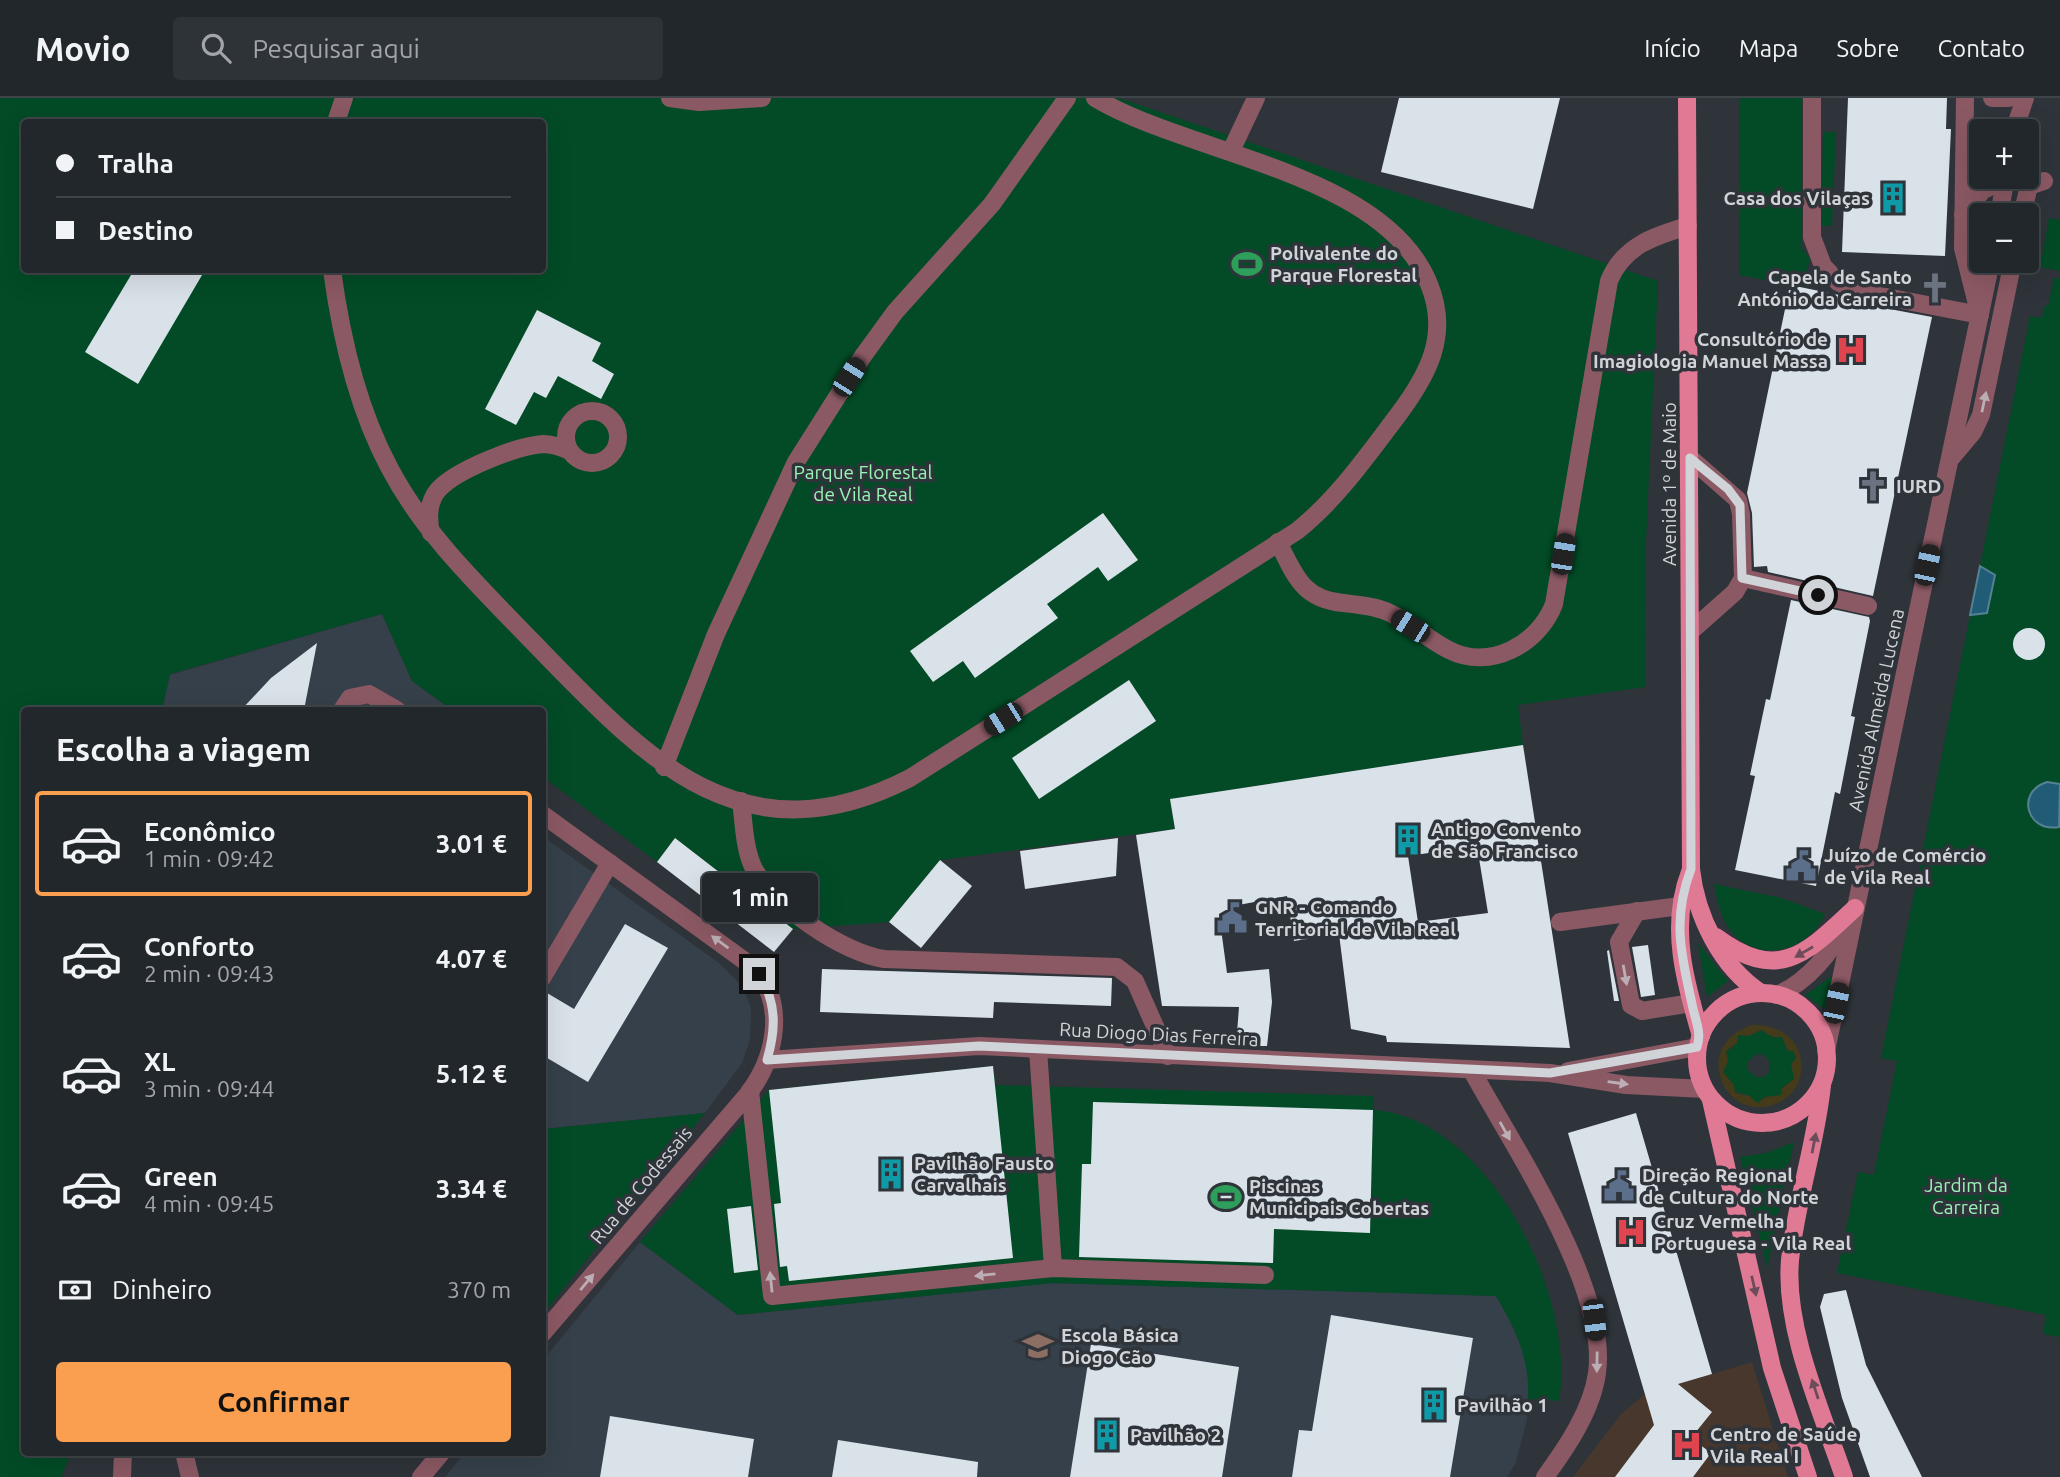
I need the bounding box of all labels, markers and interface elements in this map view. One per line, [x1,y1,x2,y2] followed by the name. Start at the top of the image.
[173,17,663,80] search box
[197,29,235,67] icon: search
[35,30,131,67] text: Movio
[253,34,420,63] text: Pesquisar aqui
[1644,35,1701,62] text: Início
[1739,35,1798,62] text: Mapa
[1836,35,1899,62] text: Sobre
[1937,35,2025,62] text: Contato
[1969,119,2039,273] map controls
[1969,119,2039,189] button: +
[98,149,174,178] text: Tralha
[1876,181,1910,215] building icon: Casa dos Vilaças
[1724,187,1870,209] place label: Casa dos Vilaças
[1969,203,2039,273] button: −
[98,216,194,245] text: Destino
[1270,242,1417,286] place label: Polivalente do Parque Florestal
[1230,247,1264,281] sports icon: Polivalente do Parque Florestal
[1737,266,1912,310] place label: Capela de Santo António da Carreira
[1918,271,1952,305] church icon: Capela de Santo António da Carreira
[1593,328,1828,372] place label: Consultório de Imagiologia Manuel Massa
[1834,333,1868,367] hospital icon: Consultório de Imagiologia Manuel Massa
[829,354,870,400] car
[1979,391,1990,413] one-way arrow
[1658,402,1680,566] street label: Avenida 1º de Maio
[793,461,933,505] park label: Parque Florestal de Vila Real
[1856,469,1890,503] church icon: IURD
[1896,475,1941,497] place label: IURD
[1550,532,1577,576] car
[1913,542,1942,588] car
[1802,579,1834,611] route start
[1387,606,1434,646] car
[1844,606,1908,814] street label: Avenida Almeida Lucena
[980,699,1027,739] car
[56,731,311,767] text: Escolha a viagem
[60,812,123,875] icon: car
[144,817,276,846] text: Econômico
[1431,818,1582,862] place label: Antigo Convento de São Francisco
[1391,823,1425,857] building icon: Antigo Convento de São Francisco
[436,829,507,858] text: 3.01 €
[1824,844,1987,888] place label: Juízo de Comércio de Vila Real
[144,846,275,871] text: 1 min · 09:42
[1784,849,1818,883] public building icon: Juízo de Comércio de Vila Real
[701,872,817,922] callout: 1 min
[731,885,789,910] text: 1 min
[1255,896,1456,940] place label: GNR - Comando Territorial de Vila Real
[1215,901,1249,935] public building icon: GNR - Comando Territorial de Vila Real
[60,927,123,990] icon: car
[144,932,255,961] text: Conforto
[711,935,729,949] one-way arrow
[436,944,507,973] text: 4.07 €
[1794,946,1813,958] one-way arrow
[743,958,775,990] route end
[144,961,275,986] text: 2 min · 09:43
[1619,964,1630,986] one-way arrow
[1822,980,1851,1026] car
[1059,1018,1259,1050] street label: Rua Diogo Dias Ferreira
[60,1042,123,1105] icon: car
[144,1047,175,1076] text: XL
[436,1059,507,1088] text: 5.12 €
[144,1076,275,1101] text: 3 min · 09:44
[1607,1078,1629,1089] one-way arrow
[1499,1121,1511,1141] one-way arrow
[586,1122,696,1248] street label: Rua de Codessais
[1809,1132,1820,1154] one-way arrow
[914,1152,1054,1196] place label: Pavilhão Fausto Carvalhais
[60,1157,123,1220] icon: car
[874,1157,908,1191] building icon: Pavilhão Fausto Carvalhais
[144,1162,218,1191] text: Green
[1642,1164,1819,1208] place label: Direção Regional de Cultura do Norte
[1602,1169,1636,1203] public building icon: Direção Regional de Cultura do Norte
[436,1174,507,1203] text: 3.34 €
[1924,1174,2008,1218] park label: Jardim da Carreira
[1249,1175,1429,1219] place label: Piscinas Municipais Cobertas
[1209,1180,1243,1214] sports icon: Piscinas Municipais Cobertas
[144,1191,275,1216] text: 4 min · 09:45
[1654,1210,1851,1254] place label: Cruz Vermelha Portuguesa - Vila Real
[1614,1215,1648,1249] hospital icon: Cruz Vermelha Portuguesa - Vila Real
[974,1270,996,1281] one-way arrow
[56,1271,94,1309] icon: cash
[765,1271,776,1293] one-way arrow
[579,1273,595,1291] one-way arrow
[112,1275,212,1304] text: Dinheiro
[1748,1275,1759,1297] one-way arrow
[447,1277,511,1302] text: 370 m
[1582,1298,1607,1342] car
[1061,1324,1179,1368] place label: Escola Básica Diogo Cão
[1021,1329,1055,1363] school or university icon: Escola Básica Diogo Cão
[1591,1351,1603,1373] one-way arrow
[56,1362,511,1442] button: Confirmar
[1809,1378,1819,1399] one-way arrow
[1417,1388,1451,1422] building icon: Pavilhão 1
[1457,1394,1548,1416] place label: Pavilhão 1
[1090,1418,1124,1452] building icon: Pavilhão 2
[1710,1423,1857,1467] place label: Centro de Saúde Vila Real I
[1130,1424,1221,1446] place label: Pavilhão 2
[1670,1428,1704,1462] hospital icon: Centro de Saúde Vila Real I

